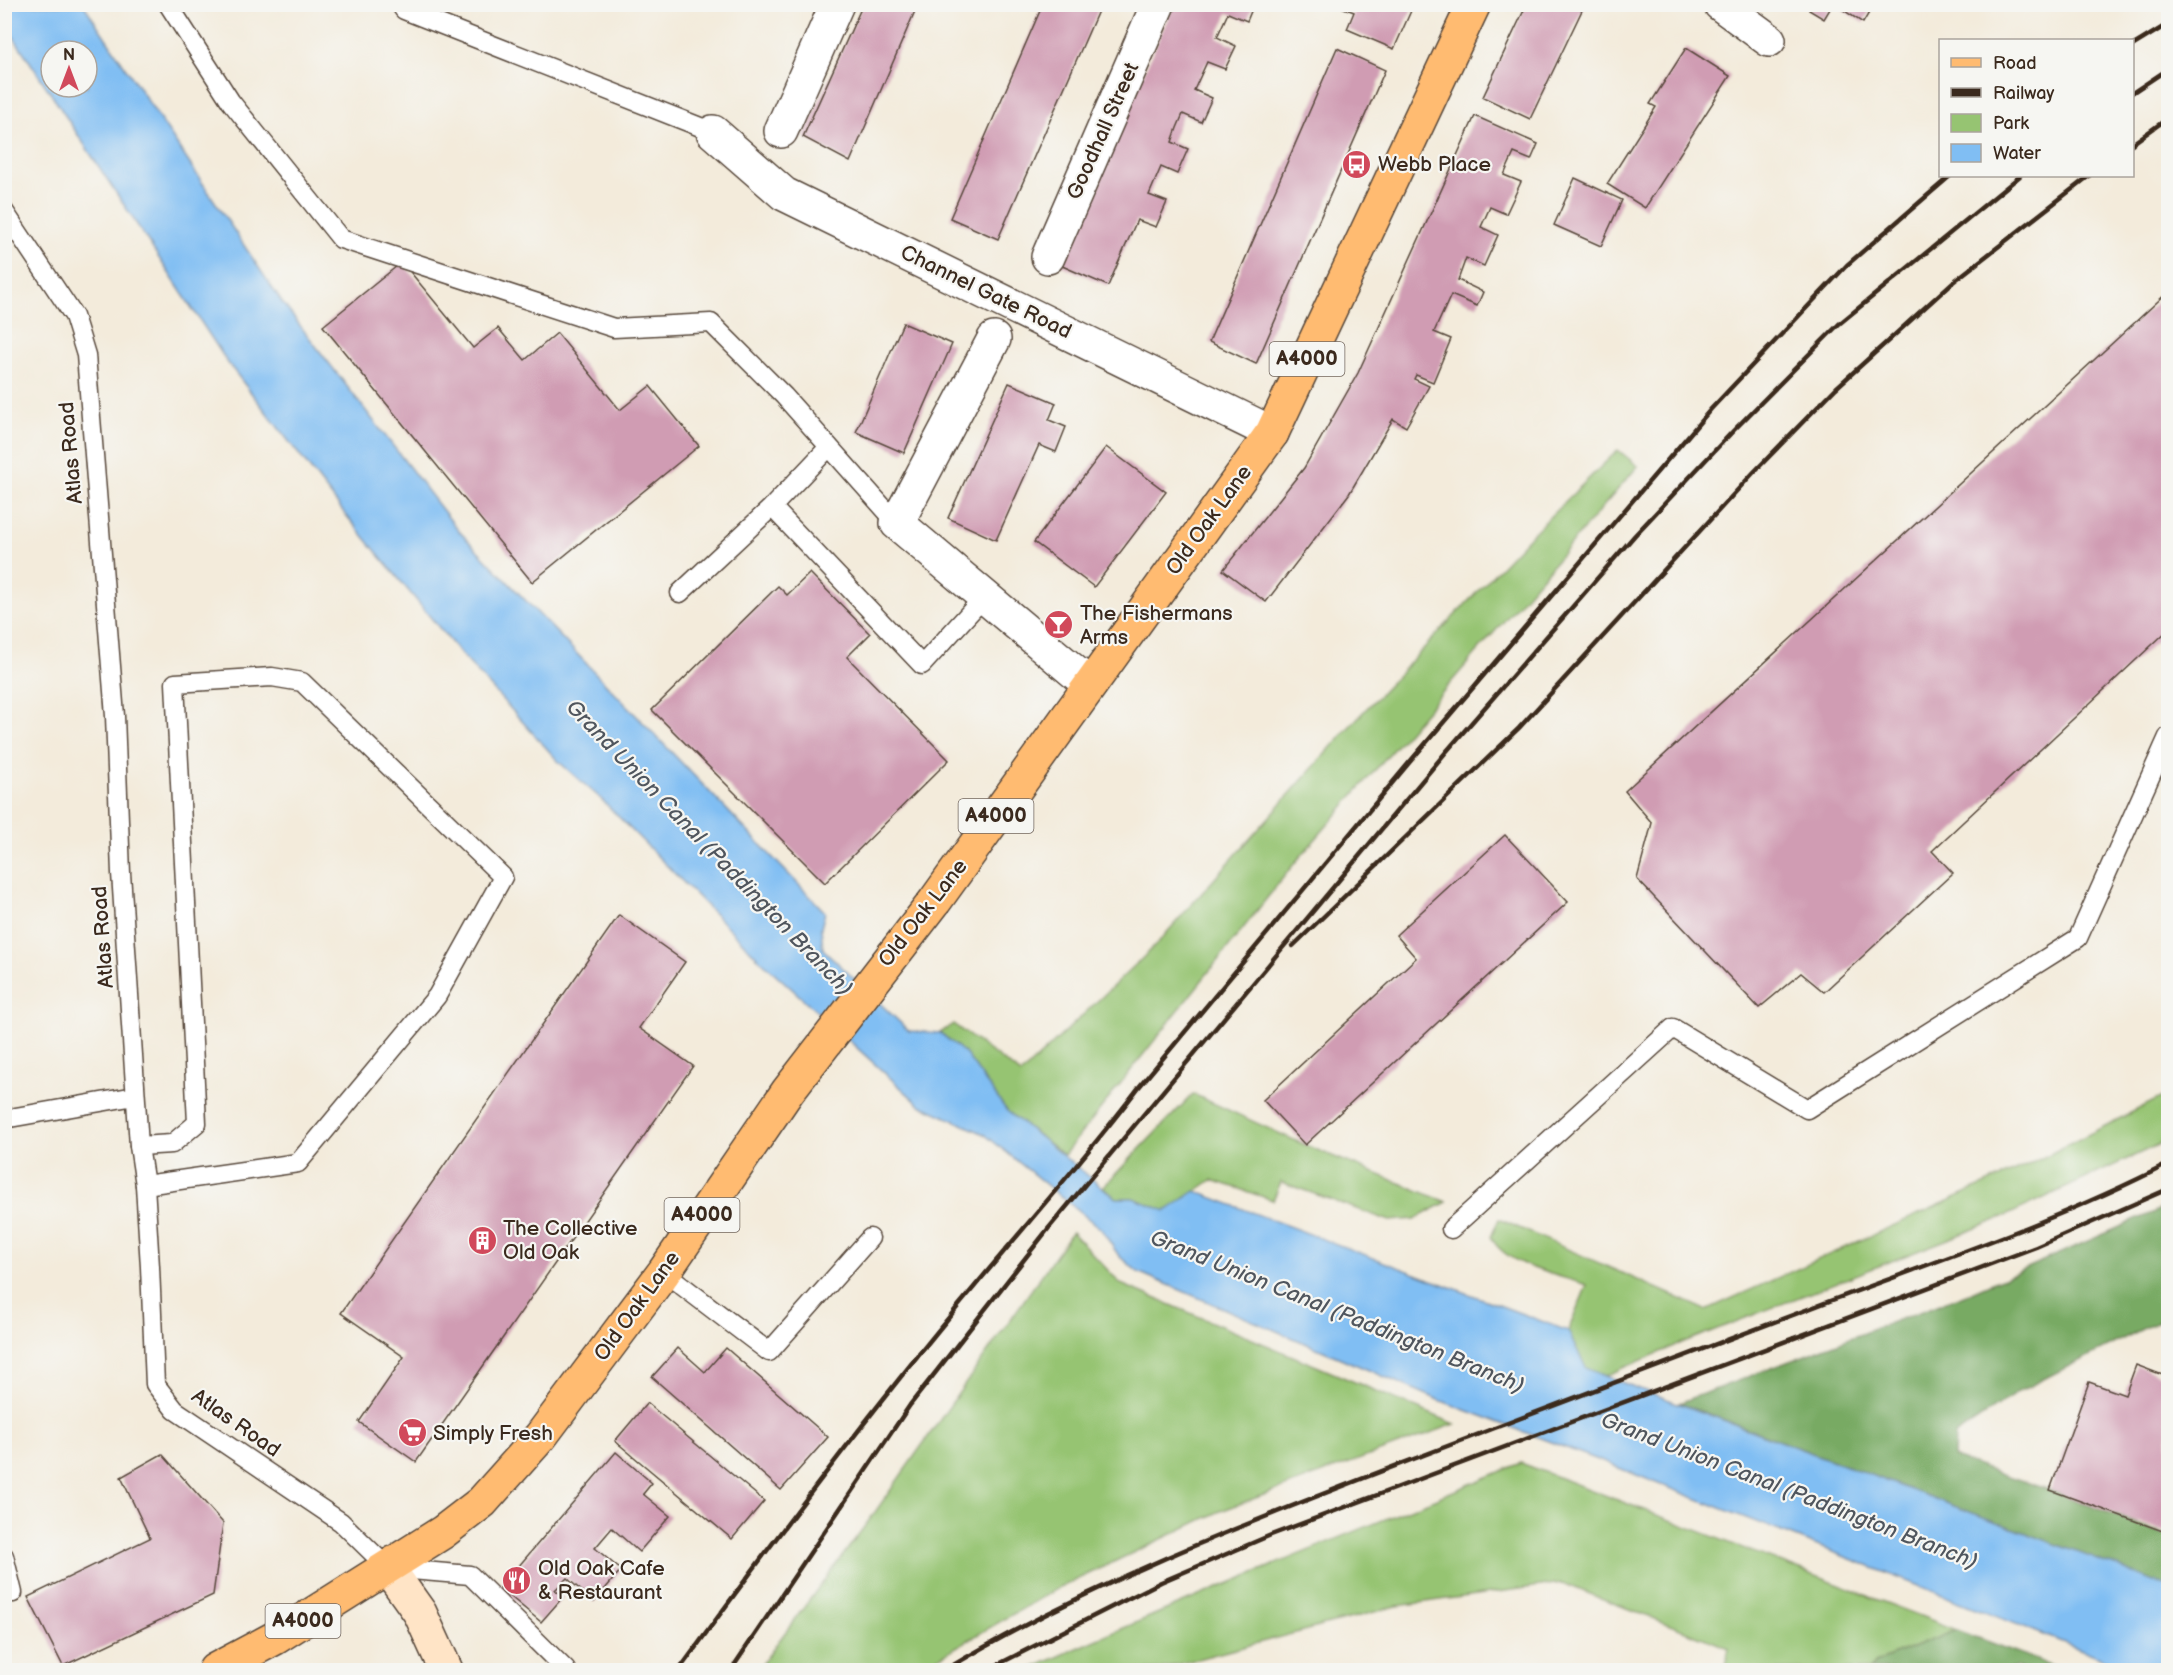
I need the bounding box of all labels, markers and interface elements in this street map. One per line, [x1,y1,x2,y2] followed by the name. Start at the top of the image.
[39,39,99,99] north arrow
[1939,39,2134,177] legend
[63,46,75,65] text: N
[1993,53,2037,74] text: Road
[1062,58,1145,203] street label: Goodhall Street
[1993,83,2055,104] text: Railway
[1993,113,2029,134] text: Park
[1993,143,2041,164] text: Water
[1341,148,1373,180] bus stop icon: Webb Place
[1378,152,1491,177] place label: Webb Place
[896,240,1076,344] street label: Channel Gate Road
[1270,342,1344,376] road number: A4000
[54,401,88,505] street label: Atlas Road
[1161,460,1257,580] street label: Old Oak Lane
[1080,601,1233,650] place label: The Fishermans Arms
[1043,609,1075,641] bar icon: The Fishermans Arms
[560,694,858,1002] water label: Grand Union Canal (Paddington Branch)
[958,799,1034,833] road number: A4000
[873,854,973,972] street label: Old Oak Lane
[87,885,119,989] street label: Atlas Road
[664,1198,740,1232] road number: A4000
[503,1216,637,1265] place label: The Collective Old Oak
[466,1224,498,1256] building icon: The Collective Old Oak
[1146,1224,1528,1400] water label: Grand Union Canal (Paddington Branch)
[589,1246,685,1366] street label: Old Oak Lane
[187,1383,285,1463] street label: Atlas Road
[1597,1407,1981,1575] water label: Grand Union Canal (Paddington Branch)
[396,1417,428,1449] supermarket icon: Simply Fresh
[433,1421,553,1446] place label: Simply Fresh
[538,1556,665,1605] place label: Old Oak Cafe & Restaurant
[501,1564,533,1596] restaurant icon: Old Oak Cafe & Restaurant
[266,1604,340,1638] road number: A4000

